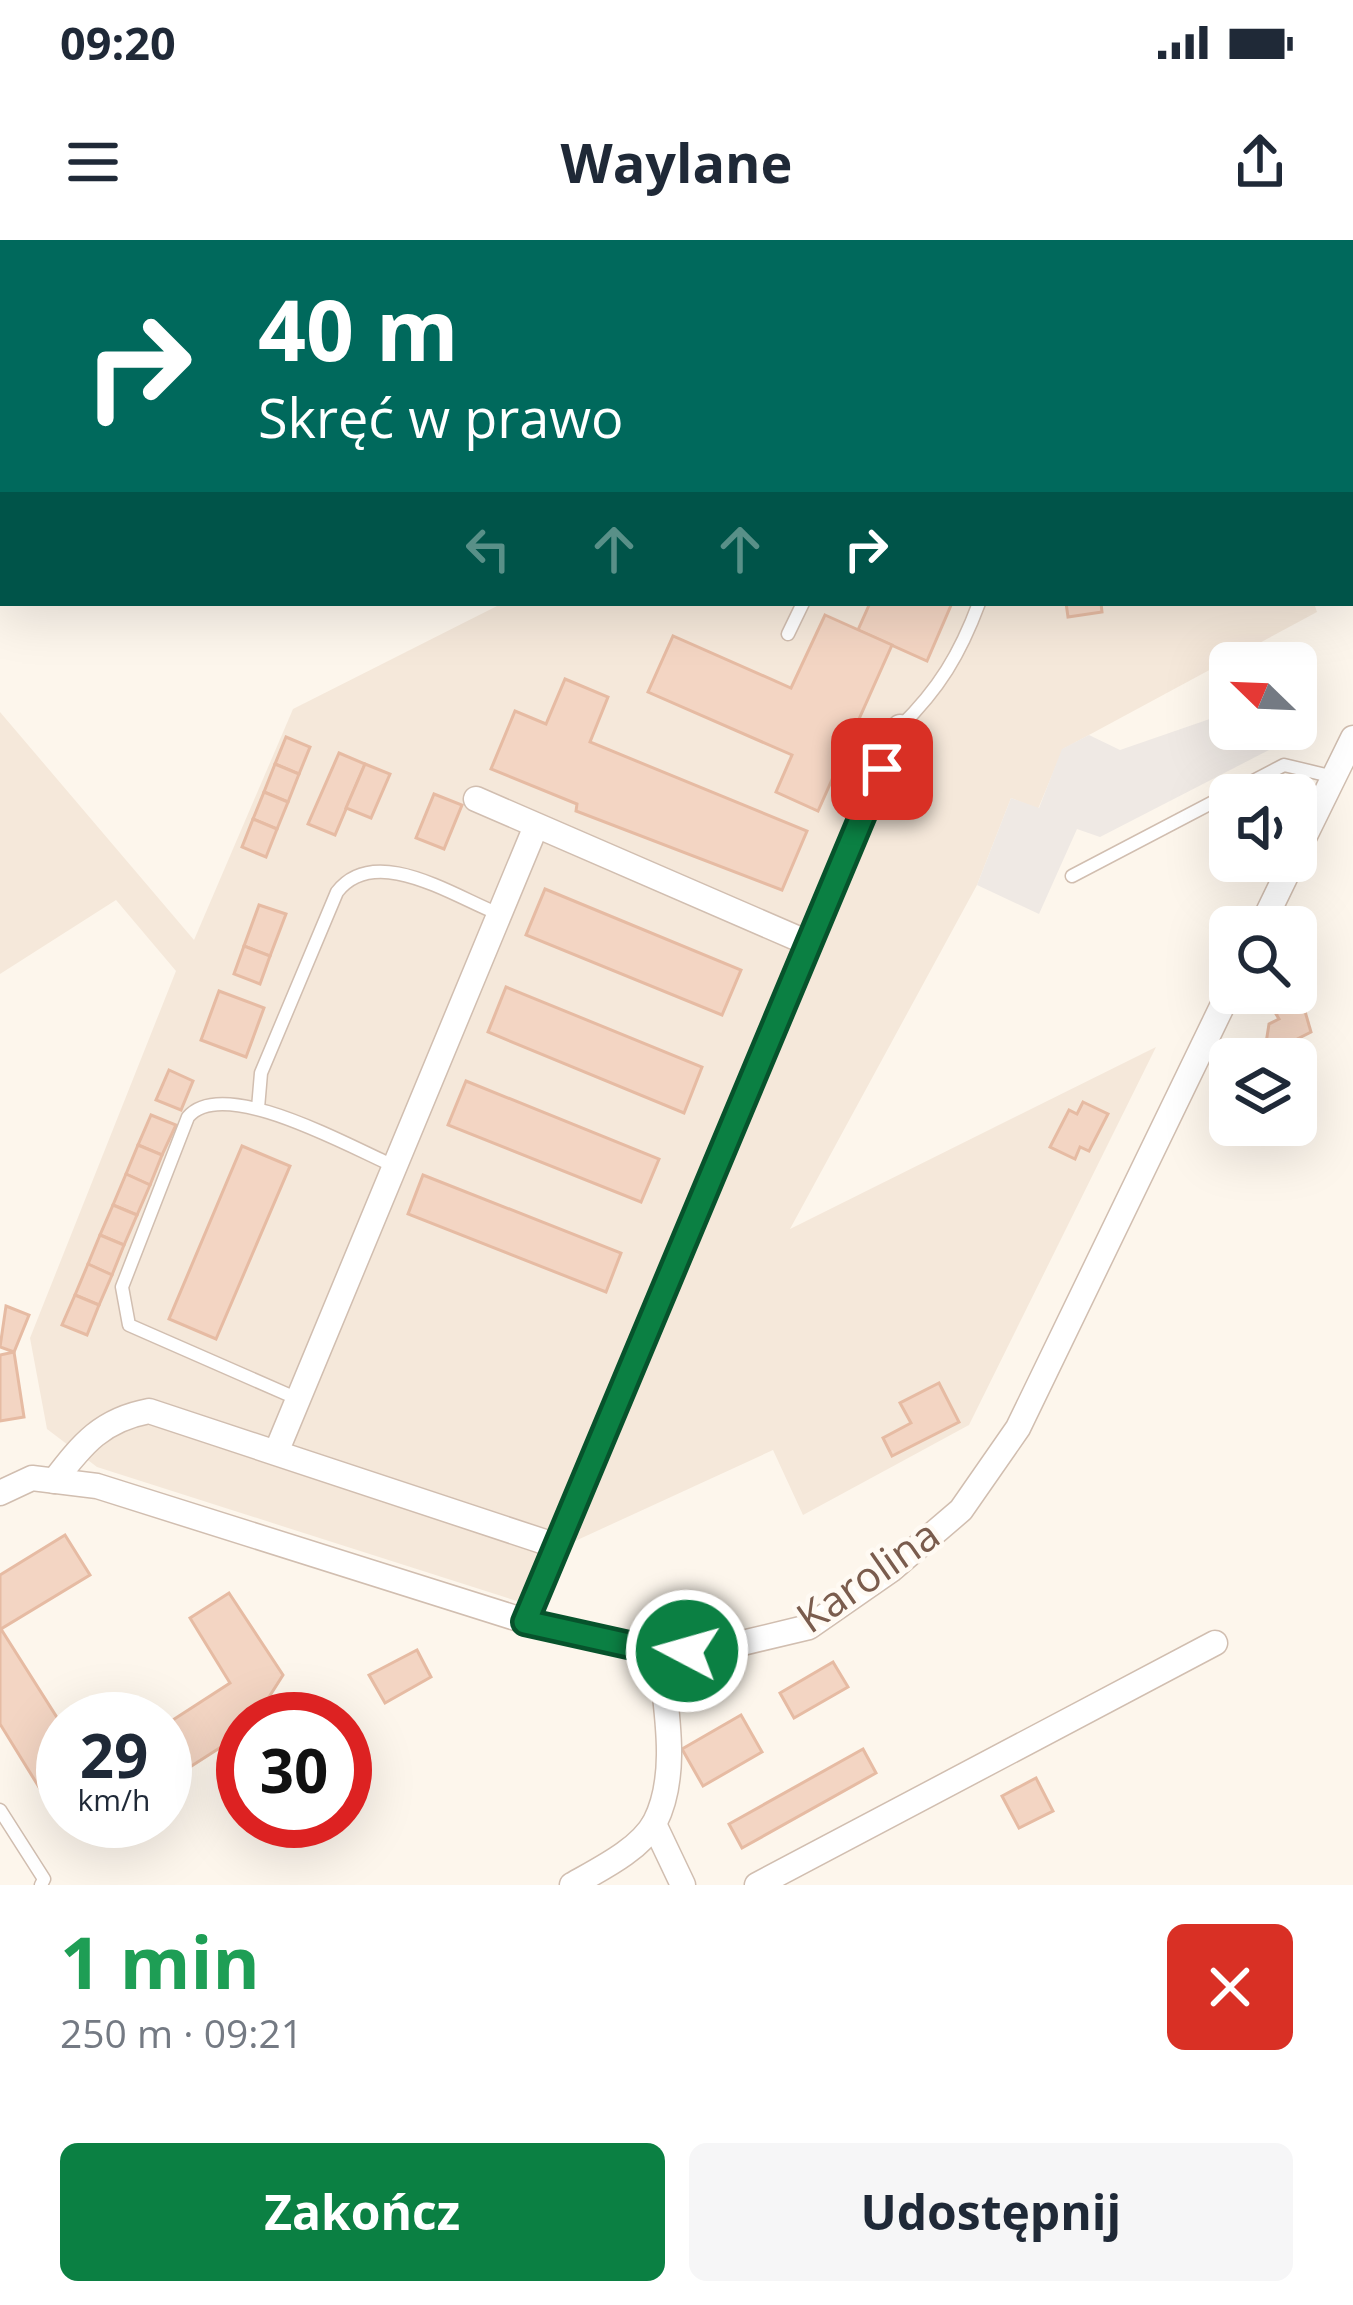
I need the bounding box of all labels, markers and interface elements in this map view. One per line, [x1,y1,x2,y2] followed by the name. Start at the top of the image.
[60,12,176,73] text: 09:20
[560,125,793,199] text: Waylane
[60,129,126,195] icon: menu
[1227,129,1293,195] icon: share
[258,271,458,386] text: 40 m
[60,288,216,444] icon: right
[258,380,624,454] text: Skręć w prawo
[455,516,521,582] icon: left
[581,516,647,582] icon: ahead
[707,516,773,582] icon: ahead
[833,516,899,582] icon: right
[1209,642,1317,750] north arrow
[1209,642,1317,1146] map controls
[831,718,933,820] pin
[849,736,915,802] icon: arrive
[1209,774,1317,882] button: sound
[1209,906,1317,1014] button: search
[1209,1038,1317,1146] button: layers
[785,1505,950,1645] street label: Karolina
[624,1588,750,1714] position arrow
[216,1692,372,1848] speed limit sign: 30
[80,1714,148,1796] text: 29
[78,1779,150,1820] text: km/h
[60,1912,260,2010] text: 1 min
[1167,1924,1293,2050] button: close
[60,2006,303,2059] text: 250 m · 09:21
[60,2143,665,2281] button: Zakończ
[689,2143,1293,2281] button: Udostępnij

